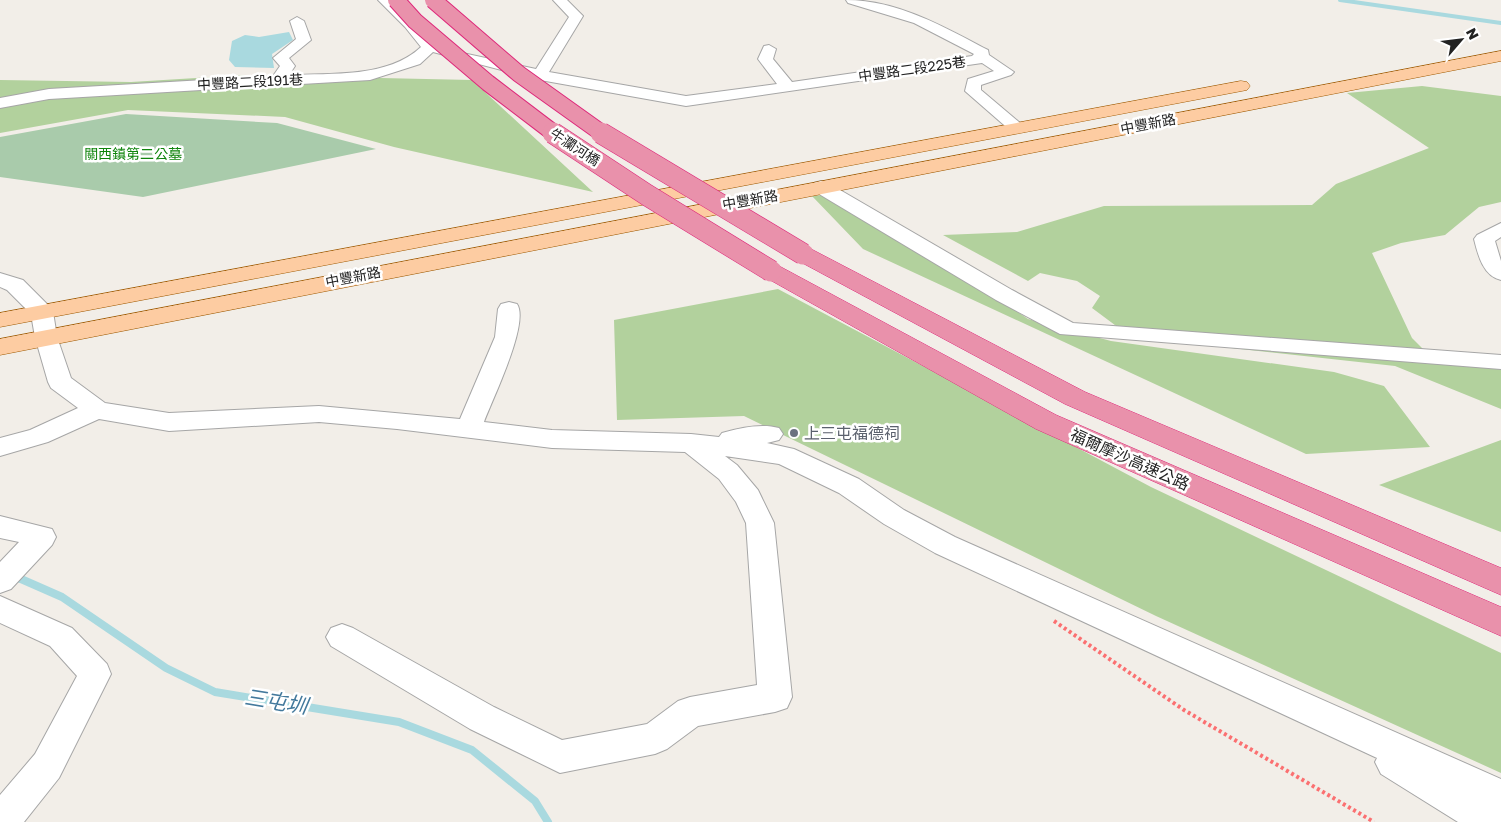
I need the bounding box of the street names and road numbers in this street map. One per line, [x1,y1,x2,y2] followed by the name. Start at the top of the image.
[857,53,967,84] street label: 中豐路二段225巷
[197,70,303,93] street label: 中豐路二段191巷
[1119,110,1177,137] street label: 中豐新路
[547,124,603,169] street label: 牛瀾河橋
[721,186,779,213] street label: 中豐新路
[324,263,382,290] street label: 中豐新路
[1067,424,1193,494] street label: 福爾摩沙高速公路

